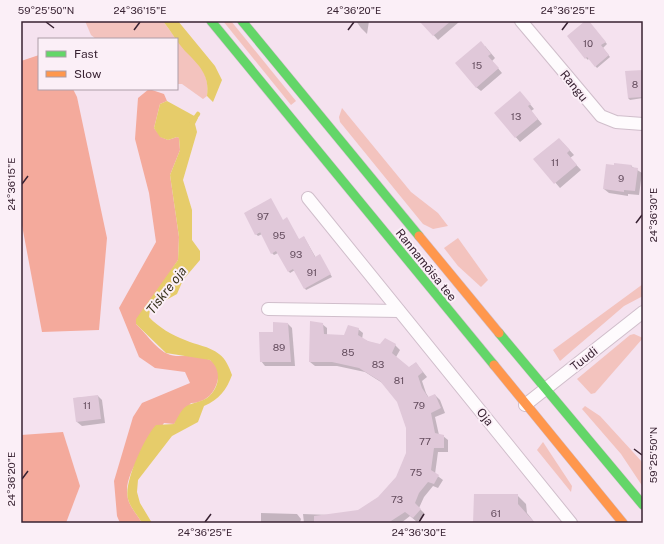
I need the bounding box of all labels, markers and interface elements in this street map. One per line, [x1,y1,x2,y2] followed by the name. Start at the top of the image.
[18,4,74,16] text: 59°25'50"N
[114,4,166,16] text: 24°36'15"E
[327,4,381,16] text: 24°36'20"E
[541,4,595,16] text: 24°36'25"E
[583,37,593,49] house number: 10
[38,38,178,90] legend
[74,47,99,61] text: Fast
[472,59,482,71] house number: 15
[74,67,102,81] text: Slow
[557,68,591,104] street label: Rangu
[632,78,638,90] house number: 8
[511,110,521,122] house number: 13
[551,156,559,168] house number: 11
[5,158,17,210] text: 24°36'15"E
[618,172,624,184] house number: 9
[647,188,659,242] text: 24°36'30"E
[257,210,269,222] house number: 97
[393,226,460,304] street label: Rannamõisa tee
[273,229,285,241] house number: 95
[290,248,302,260] house number: 93
[143,264,190,317] water label: Tiskre oja
[307,266,317,278] house number: 91
[273,341,285,353] house number: 89
[568,344,600,374] street label: Tuudi
[342,346,354,358] house number: 85
[372,358,384,370] house number: 83
[394,374,404,386] house number: 81
[83,399,91,411] house number: 11
[413,399,425,411] house number: 79
[474,405,496,429] street label: Oja
[647,427,659,483] text: 59°25'50"N
[419,435,431,447] house number: 77
[5,452,17,506] text: 24°36'20"E
[410,466,422,478] house number: 75
[391,493,403,505] house number: 73
[491,507,501,519] house number: 61
[178,526,232,538] text: 24°36'25"E
[392,526,446,538] text: 24°36'30"E

